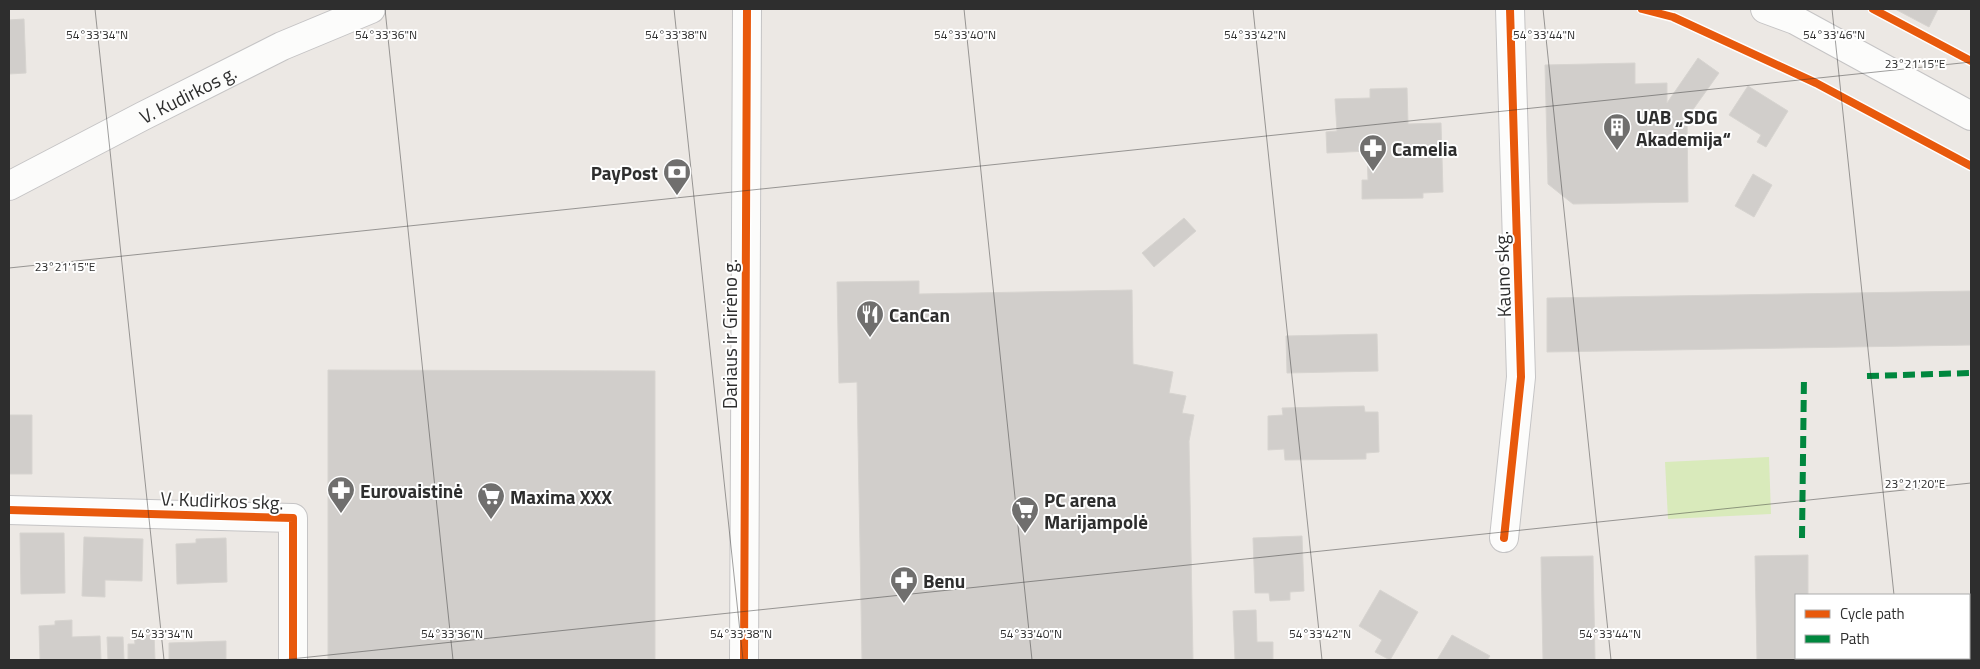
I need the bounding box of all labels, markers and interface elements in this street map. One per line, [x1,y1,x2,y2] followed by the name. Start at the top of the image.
[66,25,128,44] text: 54°33'34"N
[355,25,417,44] text: 54°33'36"N
[645,25,707,44] text: 54°33'38"N
[934,25,996,44] text: 54°33'40"N
[1224,25,1286,44] text: 54°33'42"N
[1513,25,1575,44] text: 54°33'44"N
[1803,25,1865,44] text: 54°33'46"N
[1885,54,1946,73] text: 23°21'15"E
[134,57,241,130] street label: V. Kudirkos g.
[1636,102,1731,153] place label: UAB „SDG Akademija“
[1602,112,1632,151] building icon: UAB „SDG Akademija“
[1358,133,1388,172] pharmacy icon: Camelia
[1392,134,1458,163] place label: Camelia
[662,157,692,196] bank icon: PayPost
[591,158,658,187] place label: PayPost
[1486,230,1518,318] street label: Kauno skg.
[35,257,96,276] text: 23°21'15"E
[715,259,744,409] street label: Dariaus ir Girėno g.
[855,299,885,338] restaurant icon: CanCan
[889,300,950,329] place label: CanCan
[1885,474,1946,493] text: 23°21'20"E
[326,475,356,514] pharmacy icon: Eurovaistinė
[360,476,463,505] place label: Eurovaistinė
[476,481,506,520] supermarket icon: Maxima XXX
[510,482,612,511] place label: Maxima XXX
[160,483,284,517] street label: V. Kudirkos skg.
[1044,485,1148,536] place label: PC arena Marijampolė
[1010,495,1040,534] supermarket icon: PC arena Marijampolė
[889,565,919,604] pharmacy icon: Benu
[923,566,965,595] place label: Benu
[1795,594,1970,659] legend
[1840,602,1905,625] text: Cycle path
[131,624,193,643] text: 54°33'34"N
[421,624,483,643] text: 54°33'36"N
[710,624,772,643] text: 54°33'38"N
[1000,624,1062,643] text: 54°33'40"N
[1289,624,1351,643] text: 54°33'42"N
[1579,624,1641,643] text: 54°33'44"N
[1840,627,1870,650] text: Path

